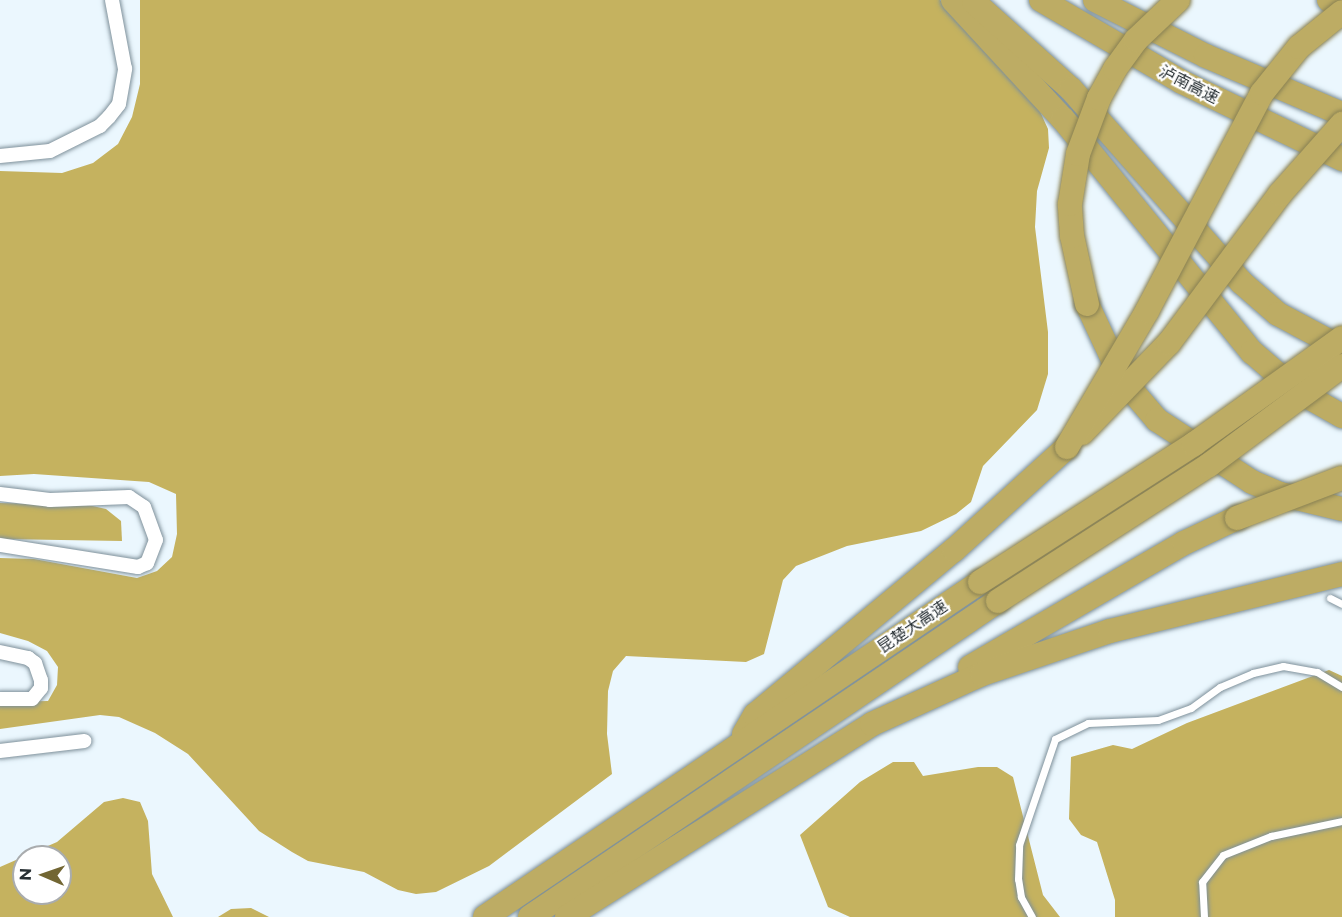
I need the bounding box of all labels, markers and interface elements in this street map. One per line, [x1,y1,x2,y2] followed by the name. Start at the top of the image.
[1156,62,1222,108] street label: 泸南高速
[874,597,952,657] street label: 昆楚大高速
[12,845,72,905] north arrow
[16,868,35,881] text: N

